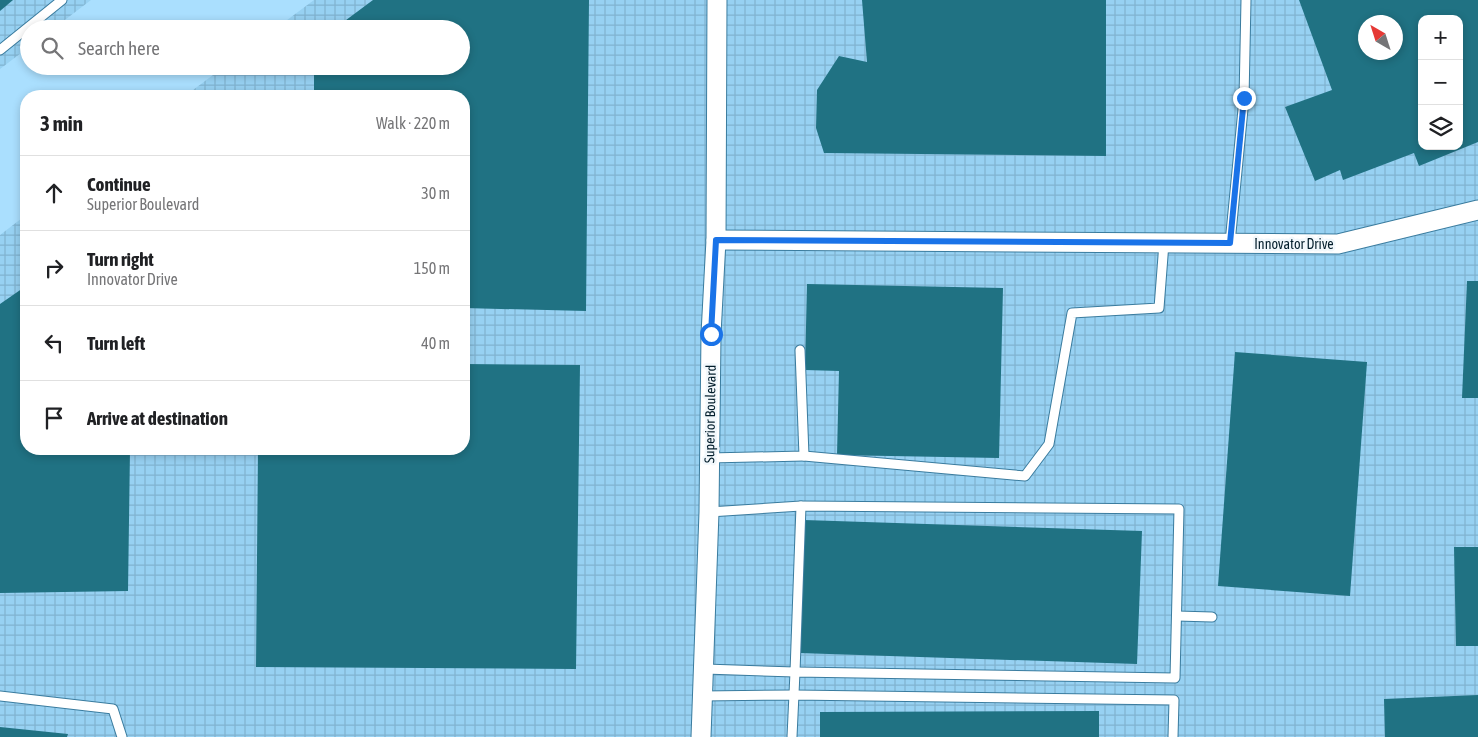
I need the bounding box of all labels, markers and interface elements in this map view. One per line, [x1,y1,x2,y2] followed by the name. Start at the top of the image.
[1358,15,1403,60] north arrow
[1418,15,1463,150] map controls
[1418,15,1463,60] button: +
[20,20,470,75] search box
[38,34,66,62] icon: search
[78,37,160,59] text: Search here
[1418,60,1463,105] button: −
[1233,87,1256,110] route end
[1418,105,1463,150] button: layers
[40,111,83,135] text: 3 min
[376,114,450,132] text: Walk · 220 m
[87,173,151,195] text: Continue
[40,179,68,207] icon: ahead
[421,184,450,202] text: 30 m
[87,195,199,213] text: Superior Boulevard
[1254,236,1334,252] street label: Innovator Drive
[87,248,154,270] text: Turn right
[40,254,68,282] icon: right
[414,259,450,277] text: 150 m
[87,270,178,288] text: Innovator Drive
[700,323,723,346] route start
[40,329,68,357] icon: left
[87,332,145,354] text: Turn left
[421,334,450,352] text: 40 m
[701,365,719,463] street label: Superior Boulevard
[40,404,68,432] icon: arrive
[87,407,228,429] text: Arrive at destination

